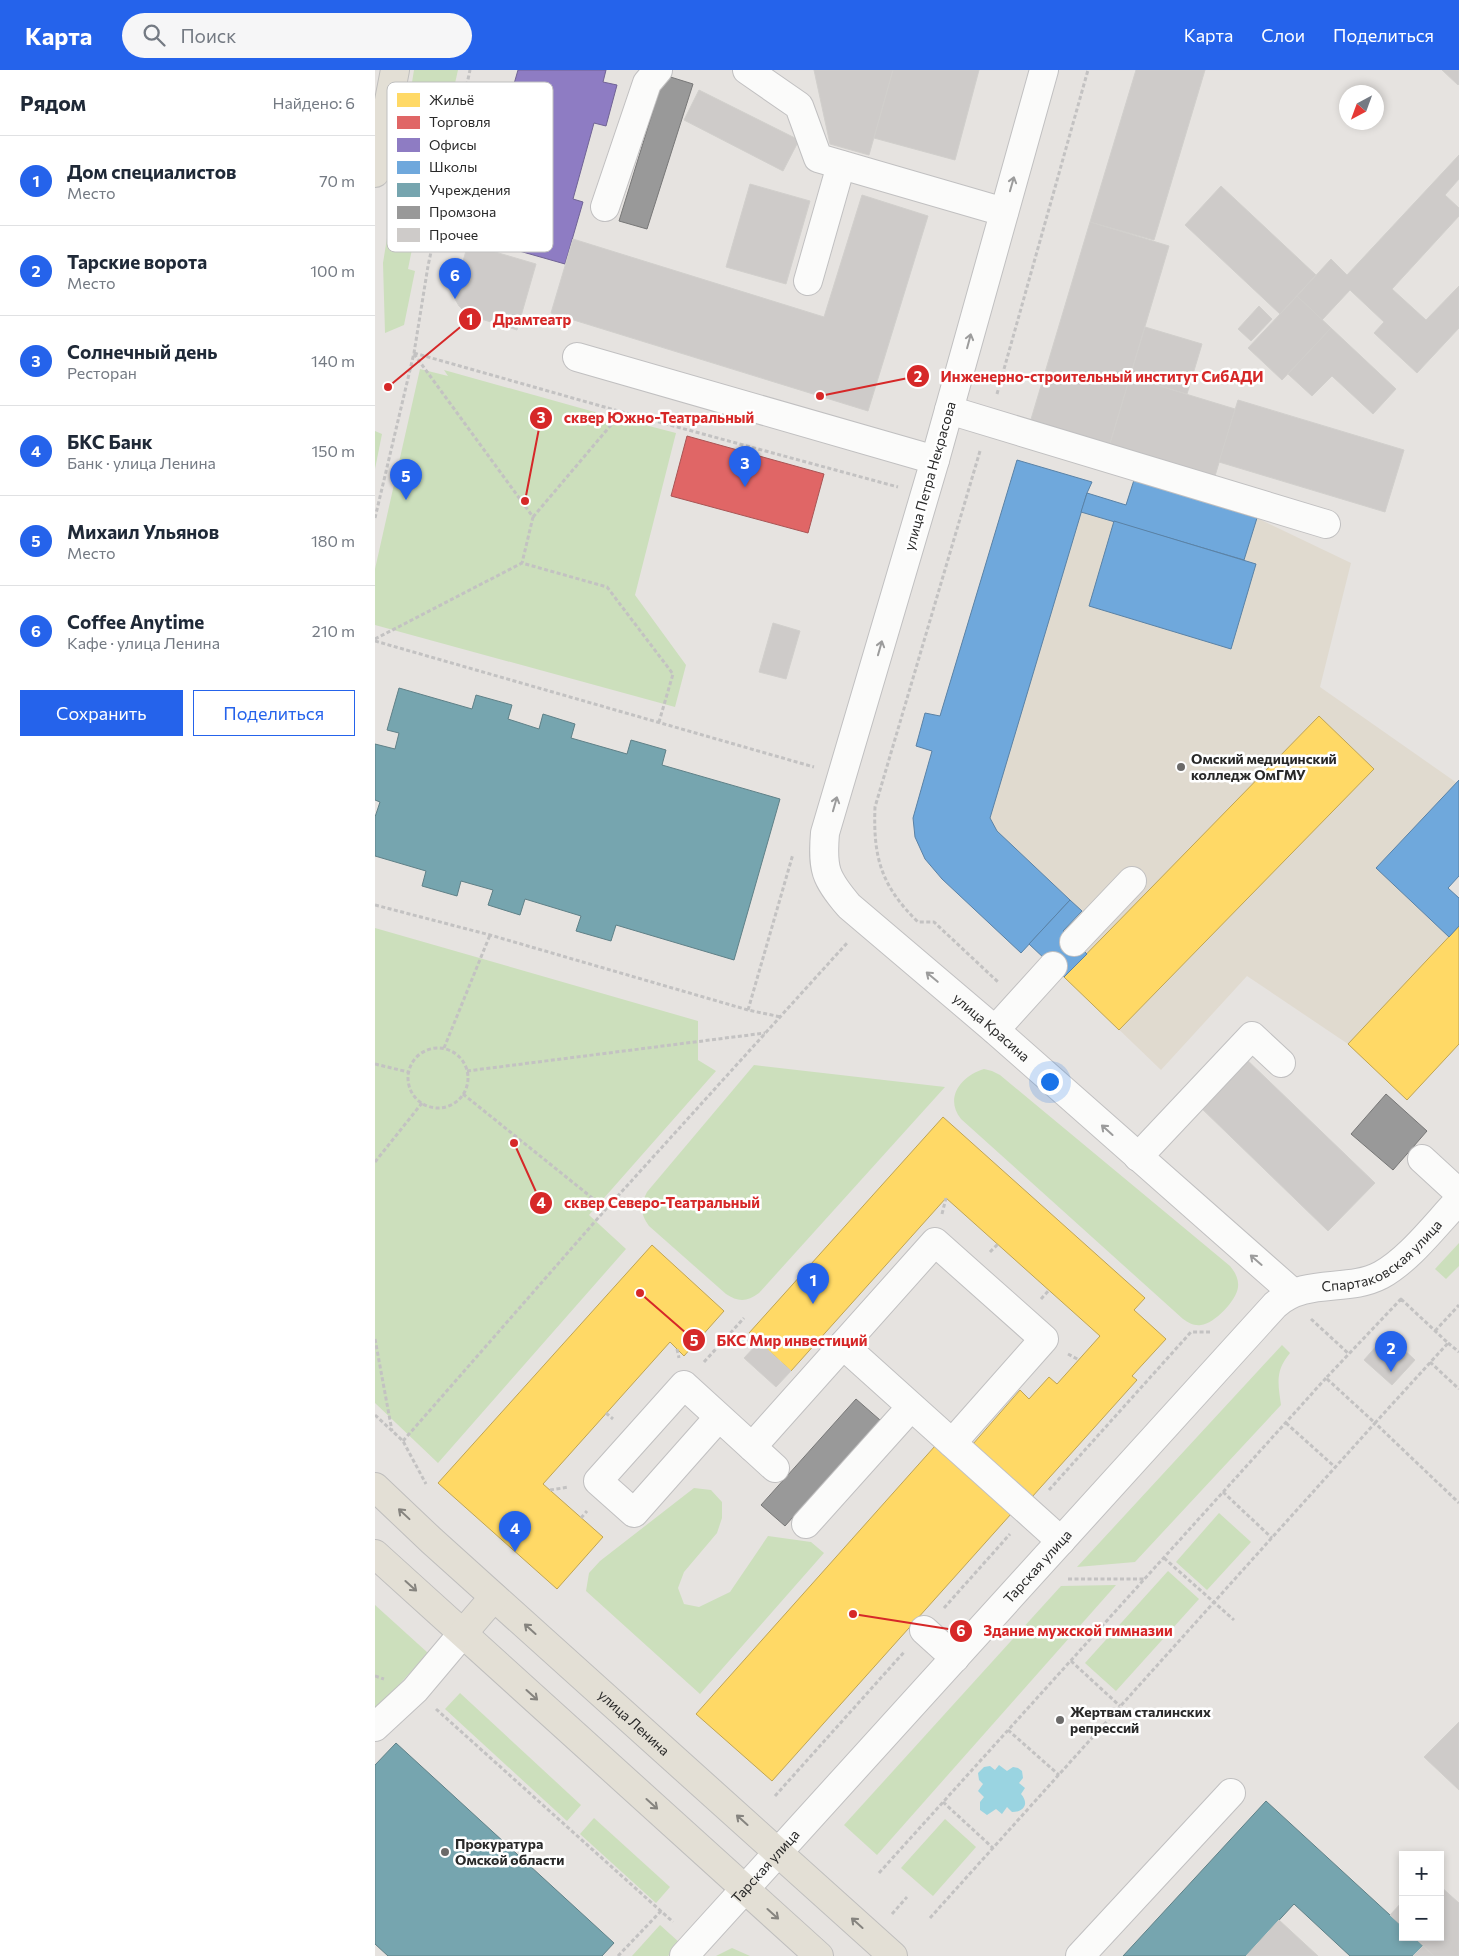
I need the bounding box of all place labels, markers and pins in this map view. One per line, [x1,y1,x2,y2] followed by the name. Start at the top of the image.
[439,258,471,299] pin: 6
[457,304,581,334] callout: Драмтеатр
[905,361,1273,391] callout: Инженерно-строительный институт СибАДИ
[529,403,765,433] callout: сквер Южно-Театральный
[729,446,761,487] pin: 3
[390,459,422,500] pin: 5
[1191,750,1337,783] place label: Омский медицинский колледж ОмГМУ
[1175,761,1187,773] marker: Омский медицинский колледж ОмГМУ
[529,1188,770,1218] callout: сквер Северо-Театральный
[797,1263,829,1304] pin: 1
[682,1325,878,1355] callout: БКС Мир инвестиций
[1375,1331,1407,1372] pin: 2
[499,1511,531,1552] pin: 4
[948,1616,1183,1646] callout: Здание мужской гимназии
[1070,1703,1211,1736] place label: Жертвам сталинских репрессий
[1054,1714,1066,1726] marker: Жертвам сталинских репрессий
[455,1835,564,1868] place label: Прокуратура Омской области
[439,1846,451,1858] marker: Прокуратура Омской области

